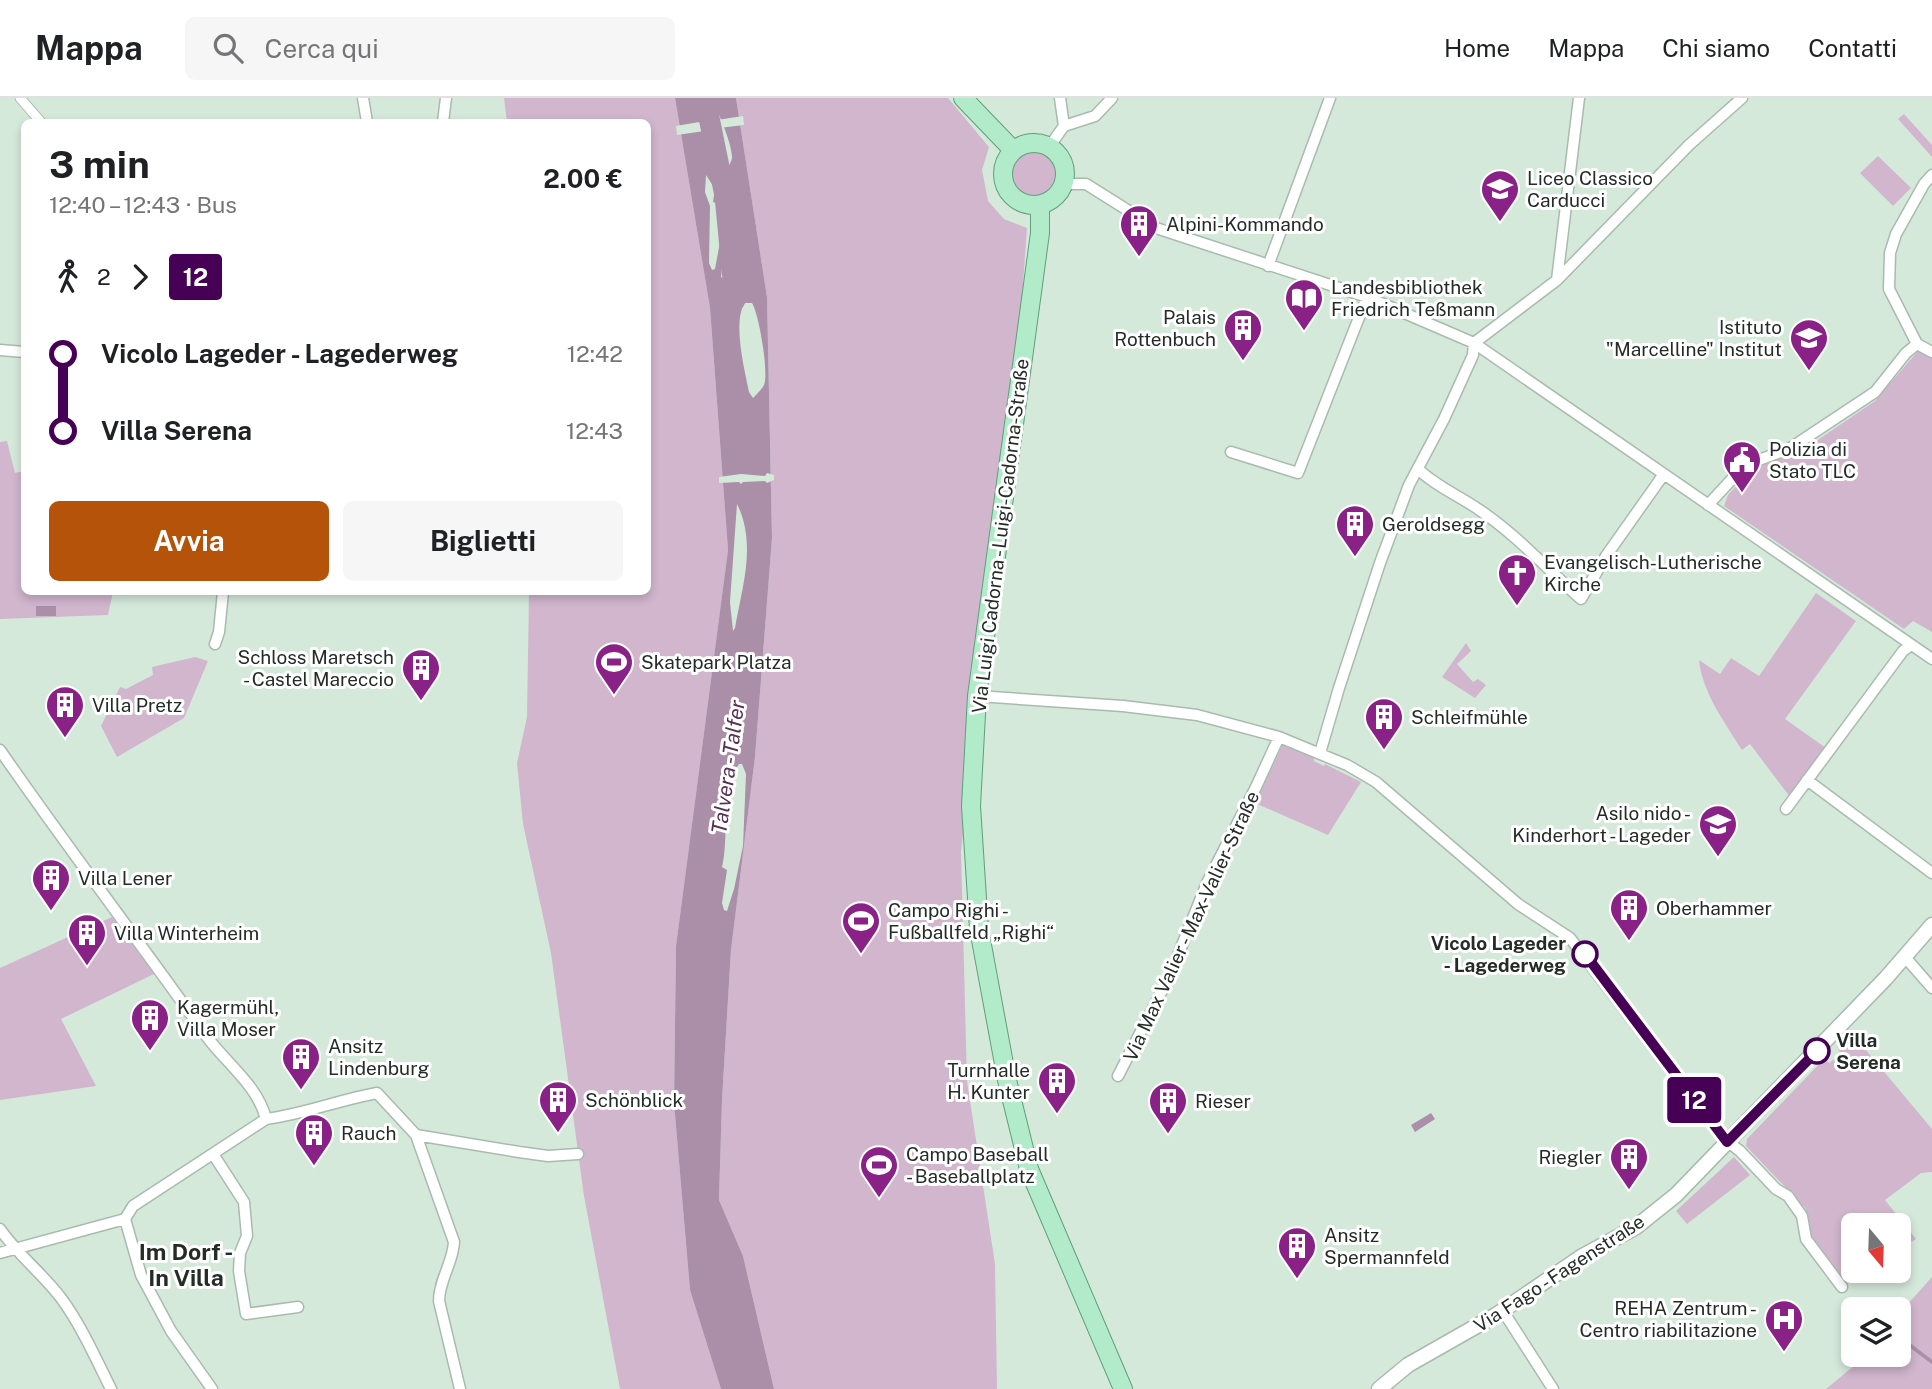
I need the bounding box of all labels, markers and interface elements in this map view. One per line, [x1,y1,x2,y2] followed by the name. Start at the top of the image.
[185,17,675,80] search box
[35,29,143,67] text: Mappa
[209,29,247,67] icon: search
[265,33,379,64] text: Cerca qui
[1444,34,1510,62] text: Home
[1548,34,1624,62] text: Mappa
[1662,34,1770,62] text: Chi siamo
[1808,34,1897,62] text: Contatti
[49,142,150,187] text: 3 min
[543,163,623,194] text: 2.00 €
[1527,167,1653,211] place label: Liceo Classico Carducci
[1479,168,1521,223] school or university icon: Liceo Classico Carducci
[49,191,237,218] text: 12:40 – 12:43 · Bus
[1118,203,1160,258] building icon: Alpini-Kommando
[1166,213,1324,235] place label: Alpini-Kommando
[49,258,87,296] icon: walk
[121,258,159,296] icon: forward
[97,263,111,290] text: 2
[183,263,208,291] text: 12
[1331,276,1495,320] place label: Landesbibliothek Friedrich Teßmann
[1283,277,1325,332] library icon: Landesbibliothek Friedrich Teßmann
[1114,306,1216,350] place label: Palais Rottenbuch
[1222,307,1264,362] building icon: Palais Rottenbuch
[1606,316,1782,360] place label: Istituto "Marcelline" Institut
[1788,317,1830,372] school or university icon: Istituto "Marcelline" Institut
[101,338,458,369] text: Vicolo Lageder - Lagederweg
[567,340,623,367] text: 12:42
[967,357,1033,715] street label: Via Luigi Cadorna - Luigi-Cadorna-Straße
[101,415,252,446] text: Villa Serena
[566,417,623,444] text: 12:43
[1769,438,1856,482] place label: Polizia di Stato TLC
[1721,439,1763,494] public building icon: Polizia di Stato TLC
[49,501,329,581] button: Avvia
[343,501,623,581] button: Biglietti
[1334,503,1376,558] building icon: Geroldsegg
[1382,513,1485,535] place label: Geroldsegg
[1544,551,1762,595] place label: Evangelisch-Lutherische Kirche
[1496,552,1538,607] church icon: Evangelisch-Lutherische Kirche
[593,641,635,696] sports icon: Skatepark Platza
[237,646,394,690] place label: Schloss Maretsch - Castel Mareccio
[400,647,442,702] building icon: Schloss Maretsch - Castel Mareccio
[641,651,792,673] place label: Skatepark Platza
[44,684,86,739] building icon: Villa Pretz
[92,694,182,716] place label: Villa Pretz
[1363,696,1405,751] building icon: Schleifmühle
[706,698,750,835] water label: Talvera - Talfer
[1411,706,1528,728] place label: Schleifmühle
[1119,787,1263,1065] street label: Via Max Valier - Max-Valier-Straße
[1512,802,1691,846] place label: Asilo nido - Kinderhort - Lageder
[1697,803,1739,858] school or university icon: Asilo nido - Kinderhort - Lageder
[30,857,72,912] building icon: Villa Lener
[78,867,172,889] place label: Villa Lener
[1608,887,1650,942] building icon: Oberhammer
[1656,897,1772,919] place label: Oberhammer
[888,899,1054,943] place label: Campo Righi - Fußballfeld „Righi“
[840,900,882,955] sports icon: Campo Righi - Fußballfeld „Righi“
[66,912,108,967] building icon: Villa Winterheim
[114,922,259,944] place label: Villa Winterheim
[1431,932,1566,976] place label: Vicolo Lageder - Lagederweg
[1572,941,1598,967] marker: Vicolo Lageder - Lagederweg
[177,996,279,1040] place label: Kagermühl, Villa Moser
[129,997,171,1052] building icon: Kagermühl, Villa Moser
[1836,1029,1901,1073] place label: Villa Serena
[328,1035,429,1079] place label: Ansitz Lindenburg
[280,1036,322,1091] building icon: Ansitz Lindenburg
[1804,1038,1830,1064] marker: Villa Serena
[947,1059,1030,1103] place label: Turnhalle H. Kunter
[1036,1060,1078,1115] building icon: Turnhalle H. Kunter
[1662,1077,1726,1123] line badge: 12
[537,1079,579,1134] building icon: Schönblick
[1147,1080,1189,1135] building icon: Rieser
[1681,1086,1707,1114] text: 12
[585,1089,683,1111] place label: Schönblick
[1195,1090,1251,1112] place label: Rieser
[293,1112,335,1167] building icon: Rauch
[341,1122,396,1144] place label: Rauch
[1608,1136,1650,1191] building icon: Riegler
[906,1143,1049,1187] place label: Campo Baseball - Baseballplatz
[858,1144,900,1199] sports icon: Campo Baseball - Baseballplatz
[1539,1146,1602,1168] place label: Riegler
[1470,1210,1648,1336] street label: Via Fago - Fagenstraße
[1841,1213,1911,1283] north arrow
[1841,1213,1911,1367] map controls
[1324,1224,1450,1268] place label: Ansitz Spermannfeld
[1276,1225,1318,1280] building icon: Ansitz Spermannfeld
[139,1238,233,1291] district label: Im Dorf - In Villa
[1579,1297,1757,1341] place label: REHA Zentrum - Centro riabilitazione
[1841,1297,1911,1367] button: layers
[1763,1298,1805,1353] hospital icon: REHA Zentrum - Centro riabilitazione

